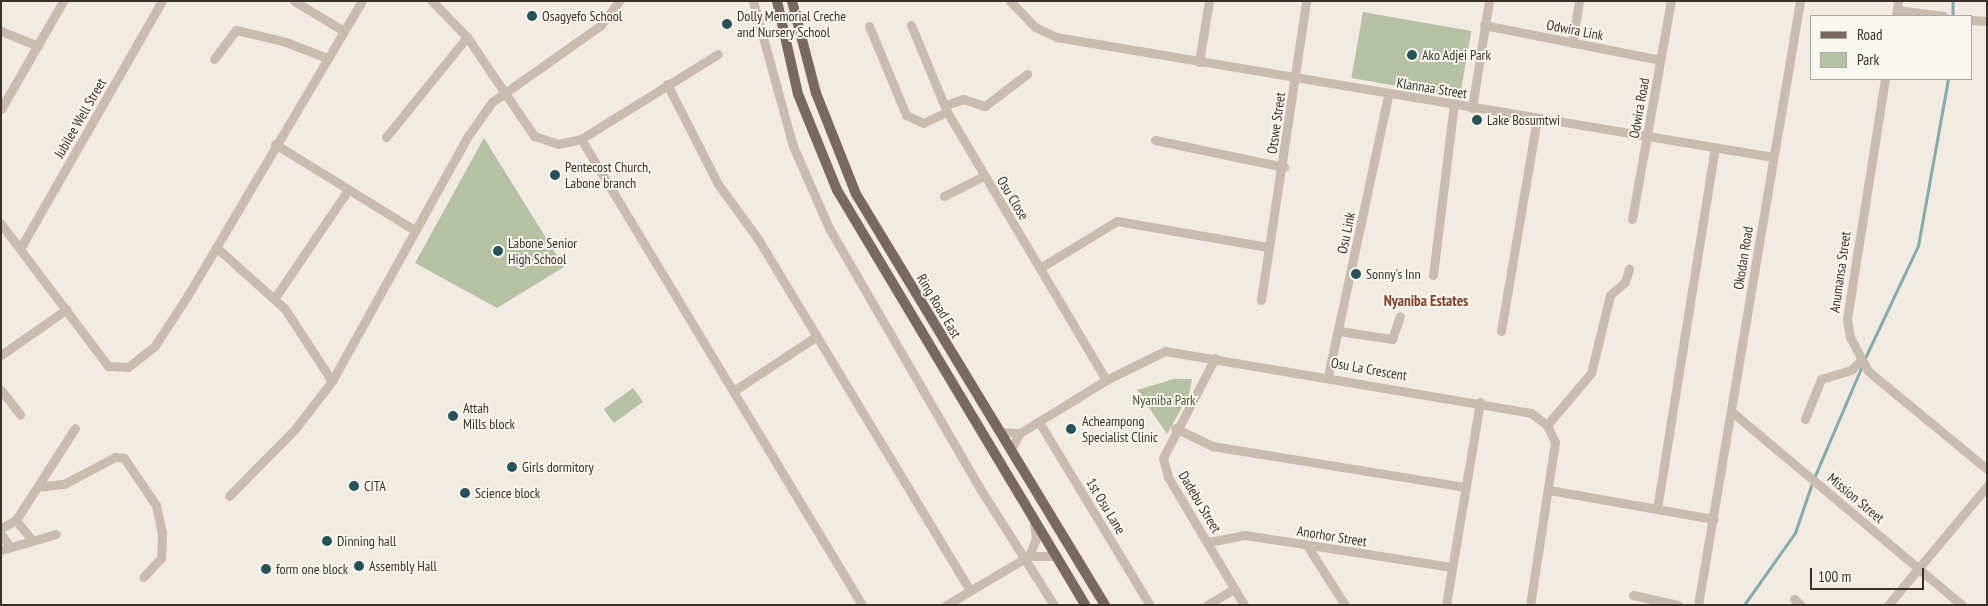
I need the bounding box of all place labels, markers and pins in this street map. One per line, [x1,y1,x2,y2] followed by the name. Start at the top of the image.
[542,8,622,24] place label: Osagyefo School
[737,8,846,40] place label: Dolly Memorial Creche and Nursery School
[526,10,538,22] marker: Osagyefo School
[721,18,733,30] marker: Dolly Memorial Creche and Nursery School
[1422,47,1491,63] place label: Ako Adjei Park
[1406,49,1418,61] marker: Ako Adjei Park
[1487,112,1560,128] place label: Lake Bosumtwi
[1471,114,1483,126] marker: Lake Bosumtwi
[565,159,651,192] place label: Pentecost Church, Labone branch
[549,169,561,181] marker: Pentecost Church, Labone branch
[508,235,577,268] place label: Labone Senior High School
[492,245,504,257] marker: Labone Senior High School
[1366,266,1421,282] place label: Sonny's Inn
[1350,268,1362,280] marker: Sonny's Inn
[463,400,515,432] place label: Attah Mills block
[447,410,459,422] marker: Attah Mills block
[1082,413,1158,446] place label: Acheampong Specialist Clinic
[1064,422,1078,436] marker: Acheampong Specialist Clinic
[522,459,594,475] place label: Girls dormitory
[506,461,518,473] marker: Girls dormitory
[364,478,386,494] place label: CITA
[348,480,360,492] marker: CITA
[475,485,540,501] place label: Science block
[459,487,471,499] marker: Science block
[337,533,396,549] place label: Dinning hall
[321,535,333,547] marker: Dinning hall
[369,558,437,574] place label: Assembly Hall
[353,560,365,572] marker: Assembly Hall
[276,561,348,577] place label: form one block
[260,563,272,575] marker: form one block

